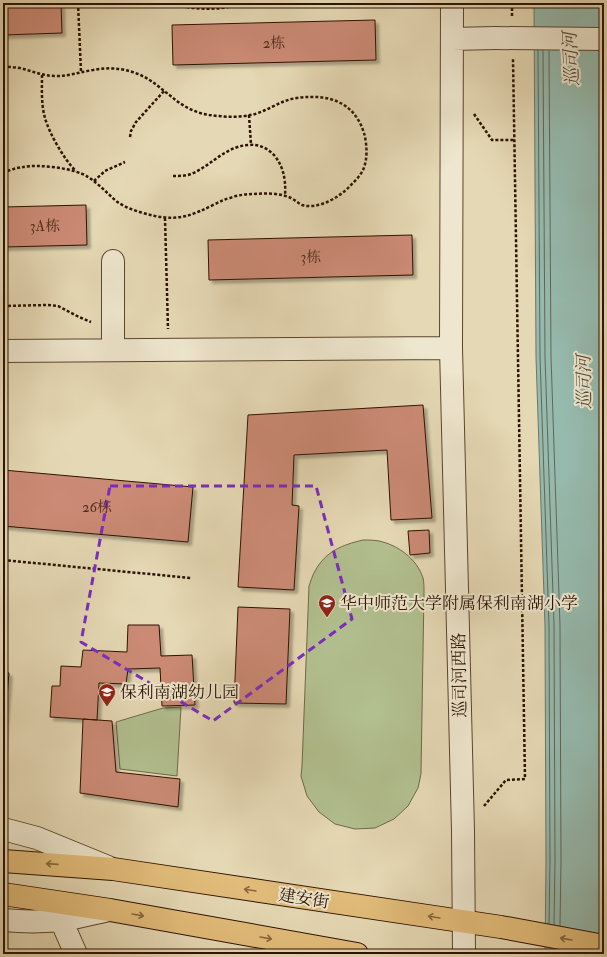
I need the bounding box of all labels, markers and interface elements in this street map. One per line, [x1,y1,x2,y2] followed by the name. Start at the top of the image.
[558,28,584,87] water label: 巡司河
[263,34,285,53] house number: 2栋
[30,217,60,236] house number: 3A栋
[301,248,321,267] house number: 3栋
[572,352,596,409] water label: 巡司河
[82,498,112,517] house number: 26栋
[317,593,337,618] school or university icon: 华中师范大学附属保利南湖小学
[340,593,578,614] place label: 华中师范大学附属保利南湖小学
[448,632,471,718] street label: 巡司河西路
[97,682,117,707] school or university icon: 保利南湖幼儿园
[120,682,239,703] place label: 保利南湖幼儿园
[46,861,59,868] one-way arrow
[277,884,331,913] street label: 建安街
[244,886,257,894] one-way arrow
[132,911,145,919] one-way arrow
[428,913,441,921] one-way arrow
[259,934,272,942] one-way arrow
[559,935,572,943] one-way arrow

